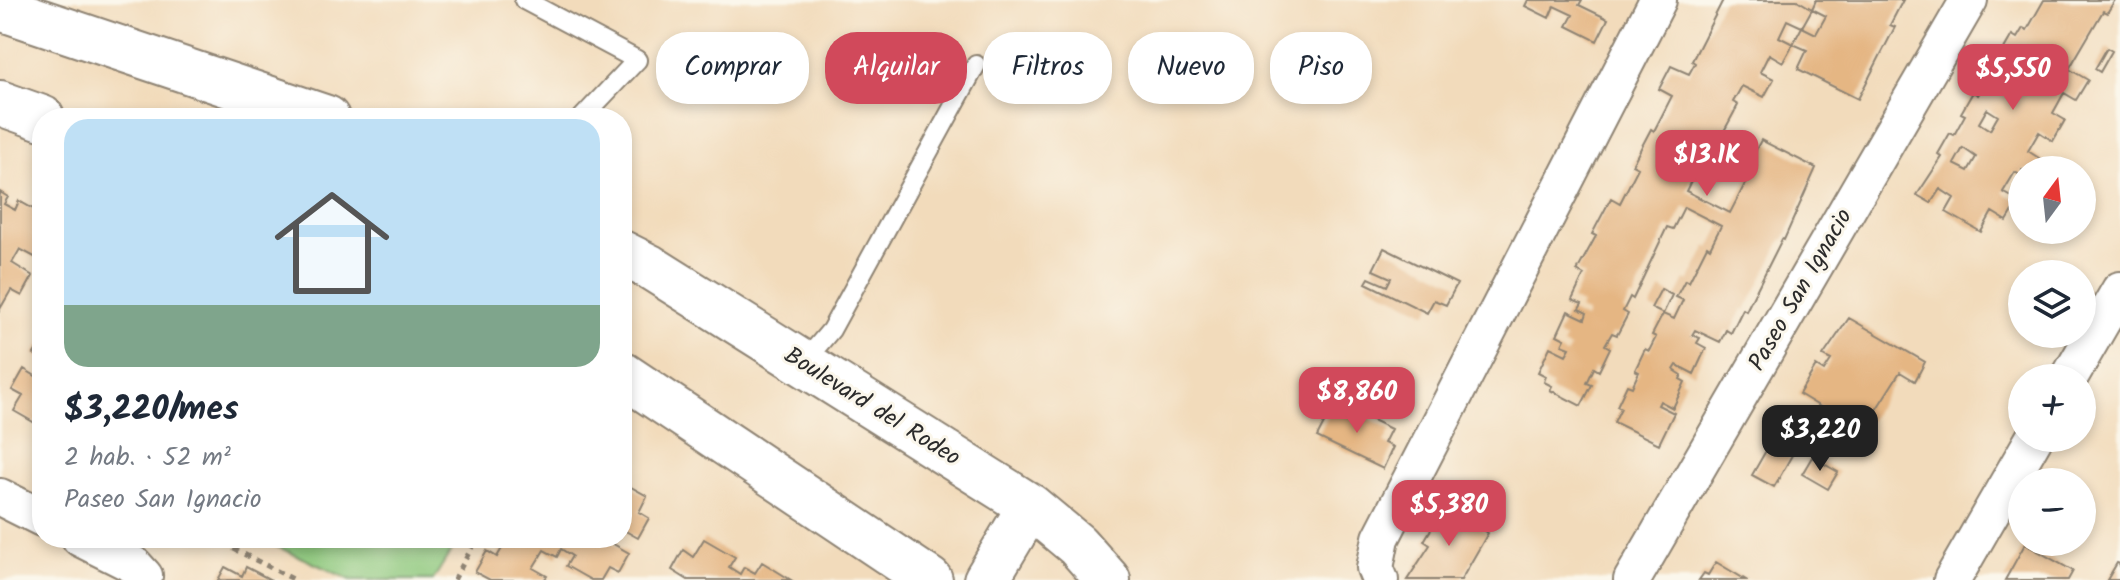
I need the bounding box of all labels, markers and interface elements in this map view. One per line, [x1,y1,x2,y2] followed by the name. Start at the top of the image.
[656,32,809,104] chip: Comprar
[825,32,967,104] chip: Alquilar
[983,32,1112,104] chip: Filtros
[1128,32,1254,104] chip: Nuevo
[1270,32,1372,104] chip: Piso
[1948,44,2078,112] pin: $5,550
[1975,49,2051,91] text: $5,550
[1642,130,1772,198] pin: $13.1K
[1673,135,1741,177] text: $13.1K
[2008,156,2096,244] north arrow
[2008,156,2096,556] map controls
[260,171,404,315] icon: home
[1739,201,1864,379] street label: Paseo San Ignacio
[2008,260,2096,348] button: layers
[776,337,968,477] street label: Boulevard del Rodeo
[2008,364,2096,452] button: +
[1292,367,1422,435] pin: $8,860
[1317,372,1397,414] text: $8,860
[64,383,239,437] text: $3,220/mes
[1755,405,1885,473] pin: $3,220
[1780,410,1860,452] text: $3,220
[64,437,231,479] text: 2 hab. · 52 m²
[2008,468,2096,556] button: −
[64,479,262,521] text: Paseo San Ignacio
[1384,480,1514,548] pin: $5,380
[1410,485,1488,527] text: $5,380

